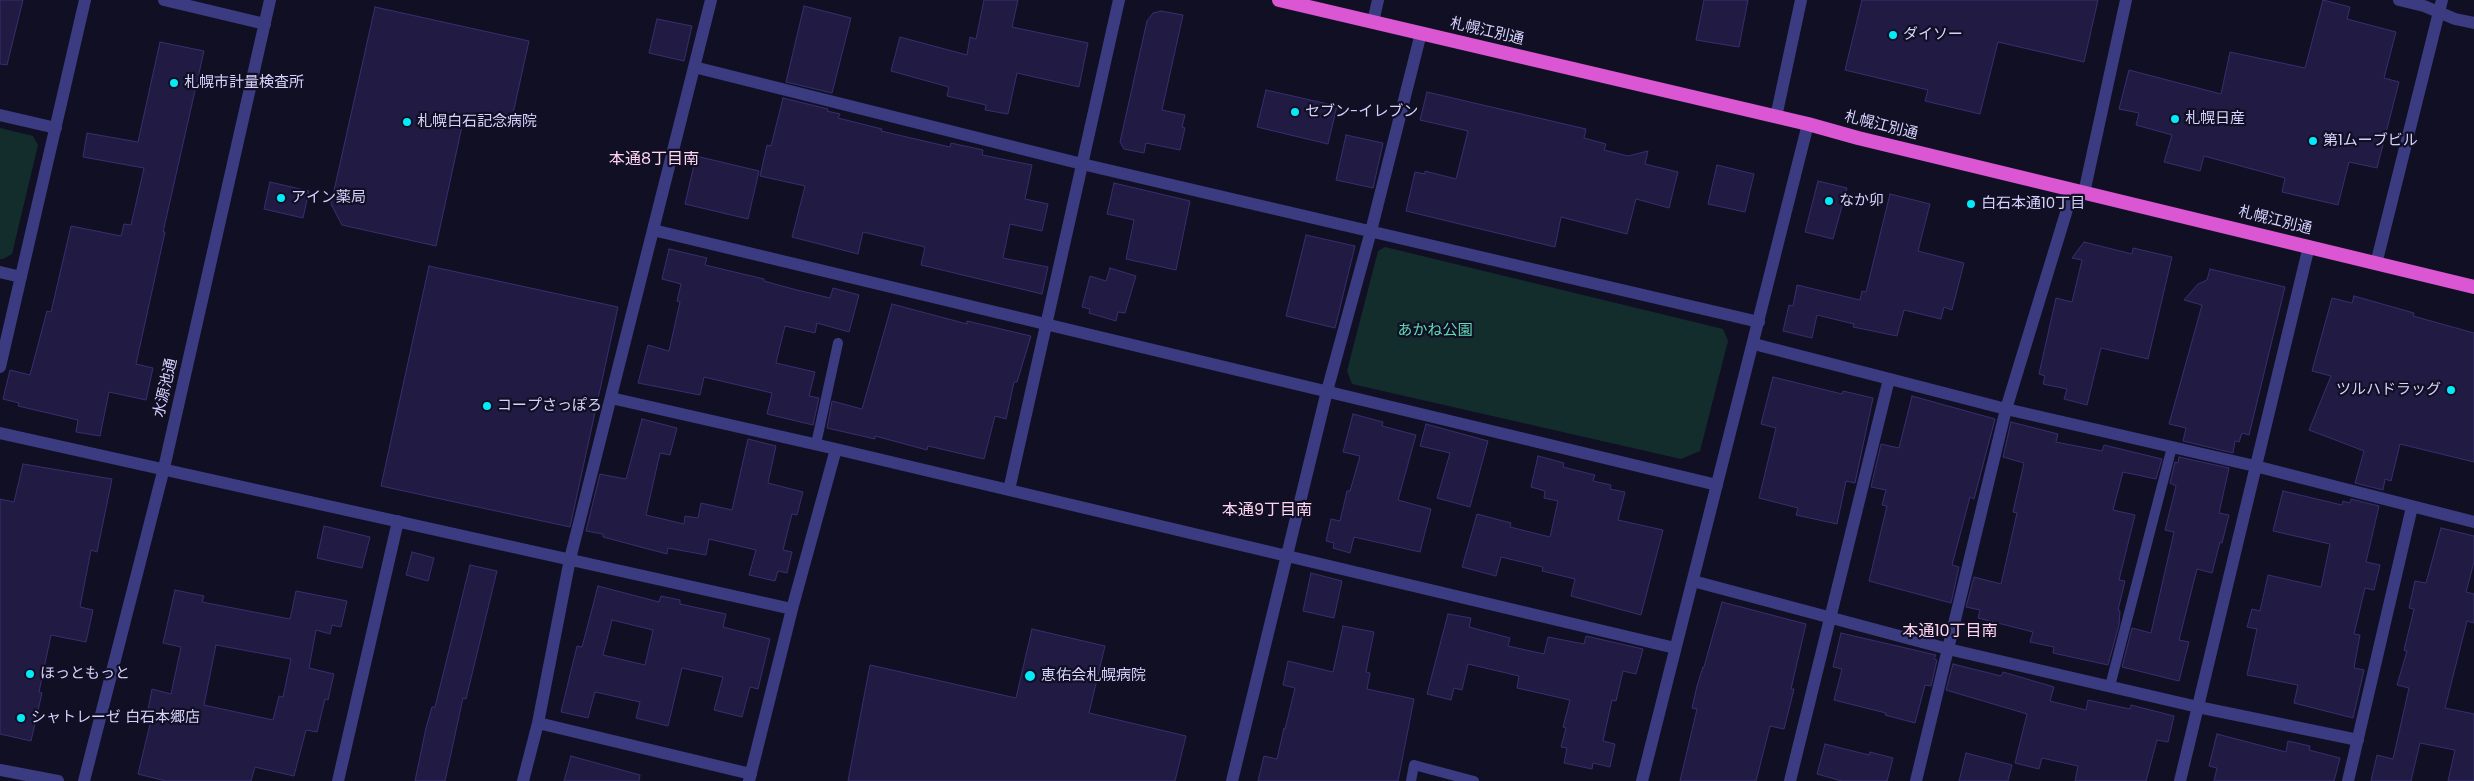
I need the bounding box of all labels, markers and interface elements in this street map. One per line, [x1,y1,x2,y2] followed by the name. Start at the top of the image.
[1448,15,1526,49] street label: 札幌江別通
[1903,26,1963,44] place label: ダイソー
[1887,29,1899,41] marker: ダイソー
[184,74,304,92] place label: 札幌市計量検査所
[168,77,180,89] marker: 札幌市計量検査所
[1305,103,1418,121] place label: セブン-イレブン
[1289,106,1301,118] marker: セブン-イレブン
[1842,108,1920,144] street label: 札幌江別通
[2185,110,2245,128] place label: 札幌日産
[417,113,537,131] place label: 札幌白石記念病院
[2169,113,2181,125] marker: 札幌日産
[401,116,413,128] marker: 札幌白石記念病院
[2323,132,2418,150] place label: 第1ムーブビル
[2307,135,2319,147] marker: 第1ムーブビル
[609,150,699,170] district label: 本通8丁目南
[291,189,366,207] place label: アイン薬局
[275,192,287,204] marker: アイン薬局
[1839,192,1884,210] place label: なか卯
[1823,195,1835,207] marker: なか卯
[1981,195,2085,213] place label: 白石本通10丁目
[1965,198,1977,210] marker: 白石本通10丁目
[2236,203,2314,239] street label: 札幌江別通
[1398,322,1472,340] park label: あかね公園
[150,357,182,419] street label: 水源池通
[2336,381,2441,399] place label: ツルハドラッグ
[2445,384,2457,396] marker: ツルハドラッグ
[497,397,602,415] place label: コープさっぽろ
[481,400,493,412] marker: コープさっぽろ
[1222,501,1312,521] district label: 本通9丁目南
[1902,622,1998,642] district label: 本通10丁目南
[40,665,130,683] place label: ほっともっと
[1041,667,1146,685] place label: 恵佑会札幌病院
[24,668,36,680] marker: ほっともっと
[1023,669,1037,683] marker: 恵佑会札幌病院
[31,709,200,727] place label: シャトレーゼ 白石本郷店
[15,712,27,724] marker: シャトレーゼ 白石本郷店

